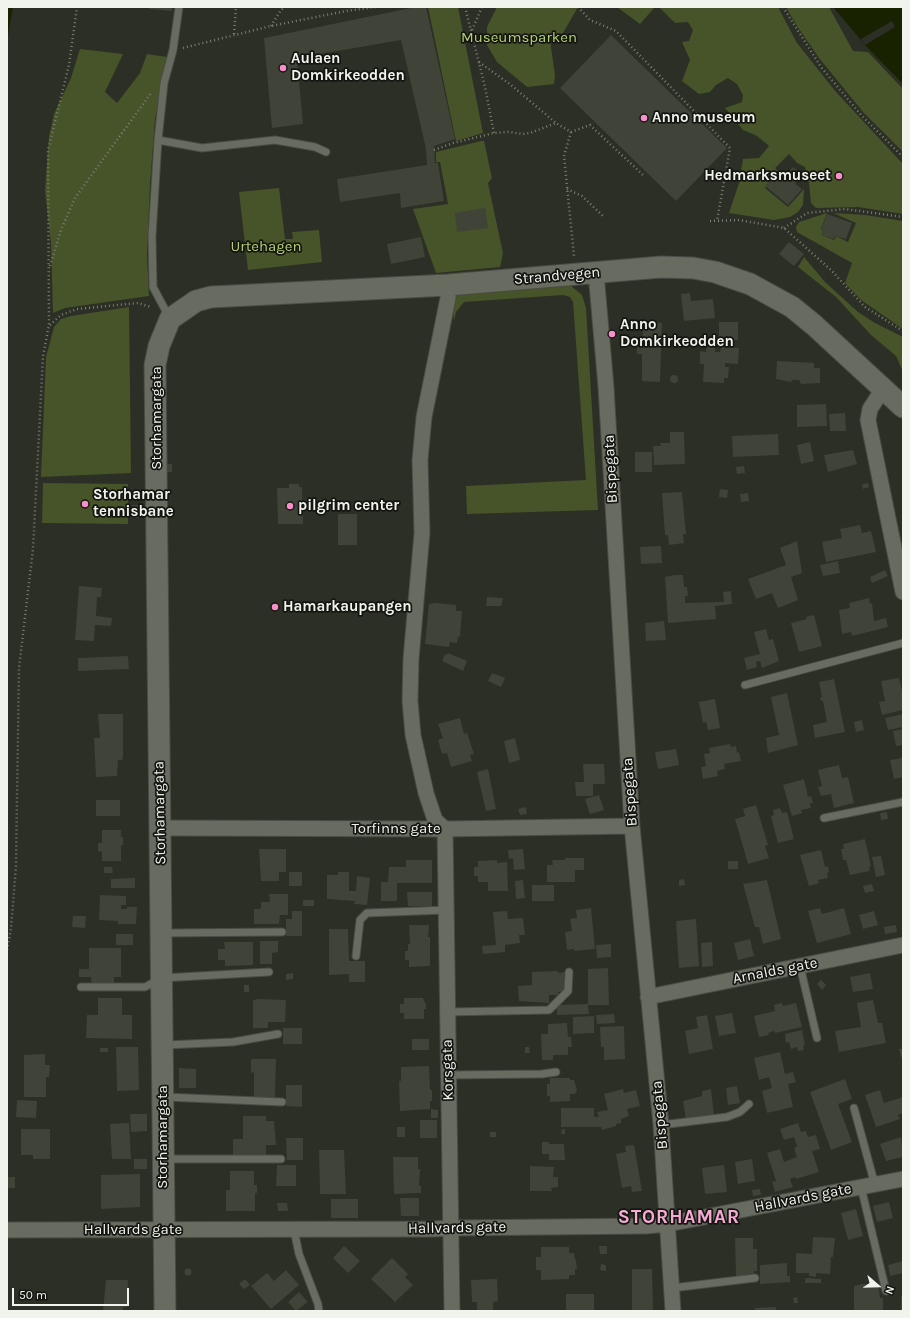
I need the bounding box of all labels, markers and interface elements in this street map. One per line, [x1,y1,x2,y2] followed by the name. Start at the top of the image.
[461,29,577,47] park label: Museumsparken
[291,50,405,85] place label: Aulaen Domkirkeodden
[278,63,288,73] marker: Aulaen Domkirkeodden
[652,109,755,127] place label: Anno museum
[639,113,649,123] marker: Anno museum
[704,167,831,185] place label: Hedmarksmuseet
[834,171,844,181] marker: Hedmarksmuseet
[230,238,302,256] park label: Urtehagen
[513,263,601,289] street label: Strandvegen
[620,316,734,351] place label: Anno Domkirkeodden
[607,329,617,339] marker: Anno Domkirkeodden
[148,366,166,470] street label: Storhamargata
[600,434,622,504] street label: Bispegata
[93,486,174,521] place label: Storhamar tennisbane
[298,497,399,515] place label: pilgrim center
[80,499,90,509] marker: Storhamar tennisbane
[285,501,295,511] marker: pilgrim center
[283,598,412,616] place label: Hamarkaupangen
[270,602,280,612] marker: Hamarkaupangen
[619,757,641,827] street label: Bispegata
[150,761,170,865] street label: Storhamargata
[351,820,441,838] street label: Torfinns gate
[731,954,819,988] street label: Arnalds gate
[438,1039,458,1101] street label: Korsgata
[648,1080,672,1150] street label: Bispegata
[154,1085,172,1189] street label: Storhamargata
[753,1180,853,1216] street label: Hallvards gate
[618,1207,740,1229] district label: STORHAMAR
[408,1218,506,1238] street label: Hallvards gate
[84,1221,182,1239] street label: Hallvards gate
[858,1266,898,1306] north arrow
[14,1280,131,1306] scale bar
[882,1284,897,1296] text: N
[19,1288,47,1302] text: 50 m

